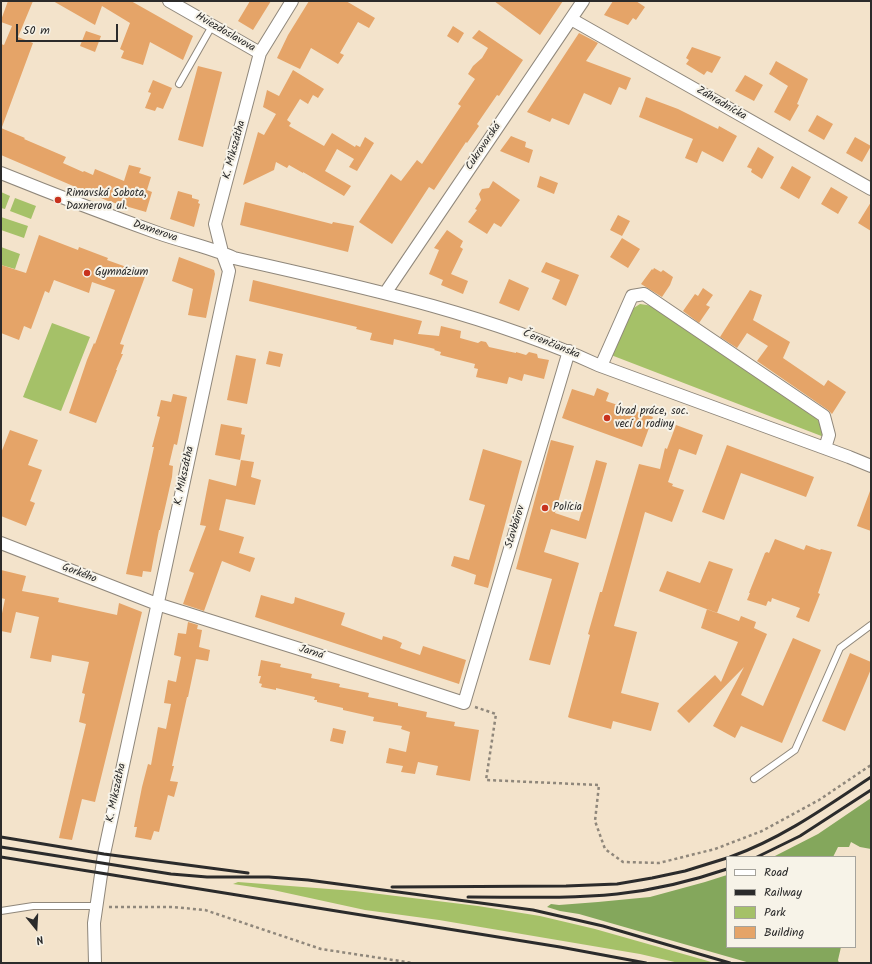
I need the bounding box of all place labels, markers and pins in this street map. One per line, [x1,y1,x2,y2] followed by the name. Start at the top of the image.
[66,187,147,213] place label: Rimavská Sobota, Daxnerova ul.
[53,195,63,205] marker: Rimavská Sobota, Daxnerova ul.
[95,266,148,280] place label: Gymnázium
[82,268,92,278] marker: Gymnázium
[615,405,688,431] place label: Úrad práce, soc. vecí a rodiny
[602,413,612,423] marker: Úrad práce, soc. vecí a rodiny
[553,501,582,515] place label: Polícia
[540,503,550,513] marker: Polícia

